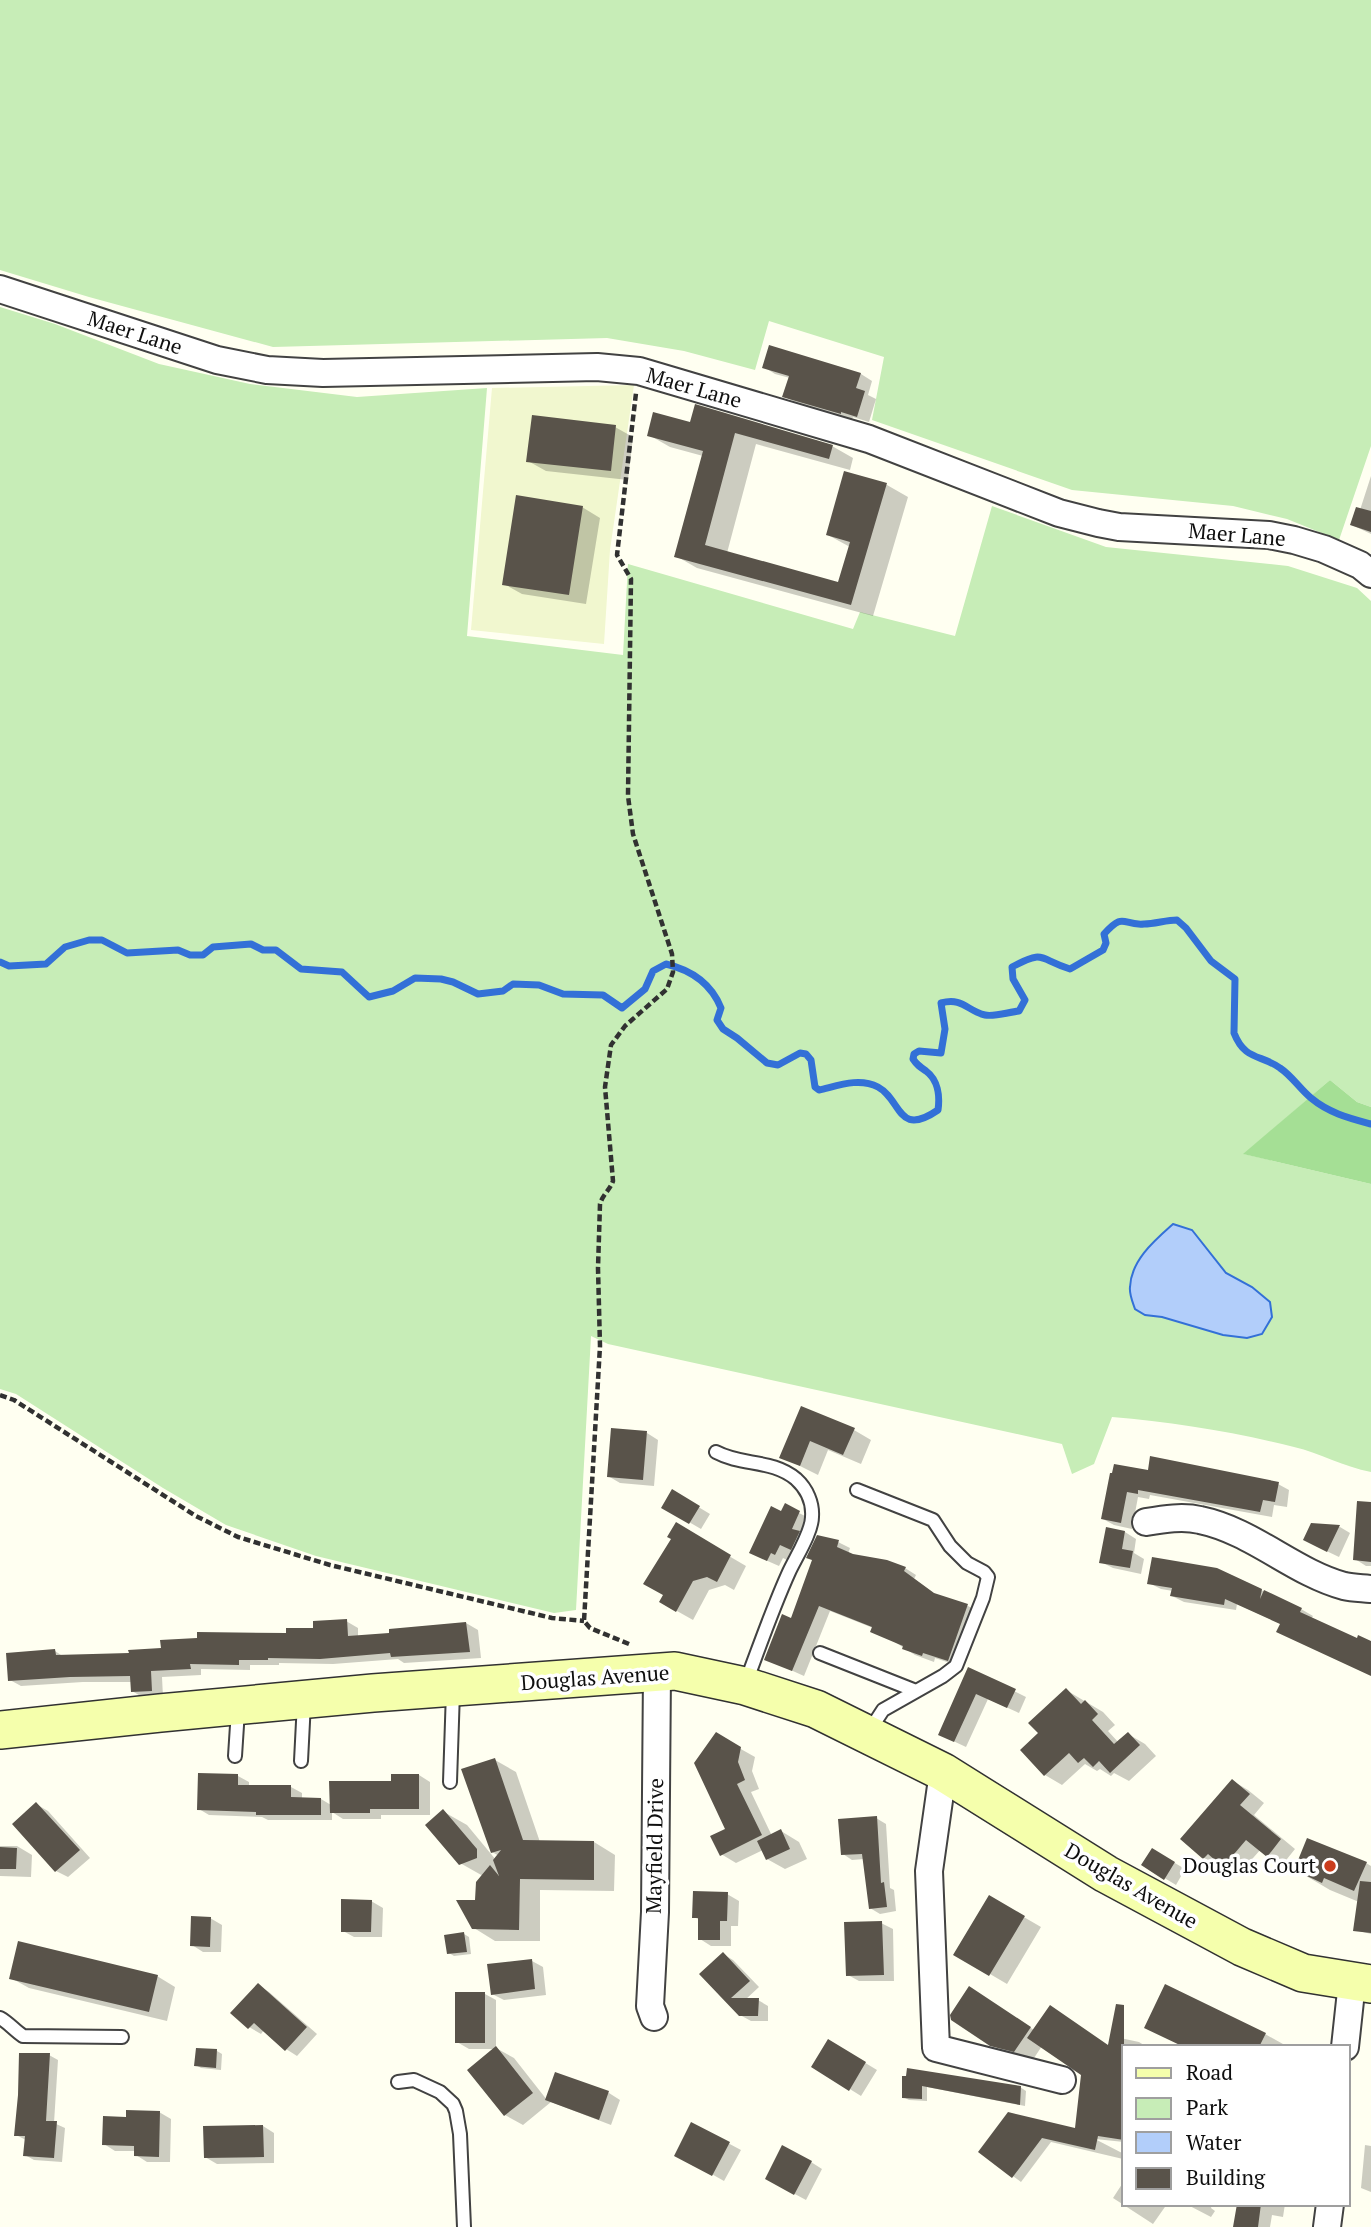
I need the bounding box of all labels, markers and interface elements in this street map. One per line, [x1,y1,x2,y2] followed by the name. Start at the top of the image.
[85,304,186,360] street label: Maer Lane
[643,360,745,414] street label: Maer Lane
[1187,516,1287,552] street label: Maer Lane
[520,1658,670,1696] street label: Douglas Avenue
[639,1778,669,1914] street label: Mayfield Drive
[1060,1836,1203,1935] street label: Douglas Avenue
[1183,1851,1316,1879] place label: Douglas Court
[1322,1858,1338,1874] marker: Douglas Court
[1122,2045,1350,2206] legend
[1186,2058,1233,2086] text: Road
[1186,2093,1228,2121] text: Park
[1186,2128,1241,2156] text: Water
[1186,2163,1266,2191] text: Building

